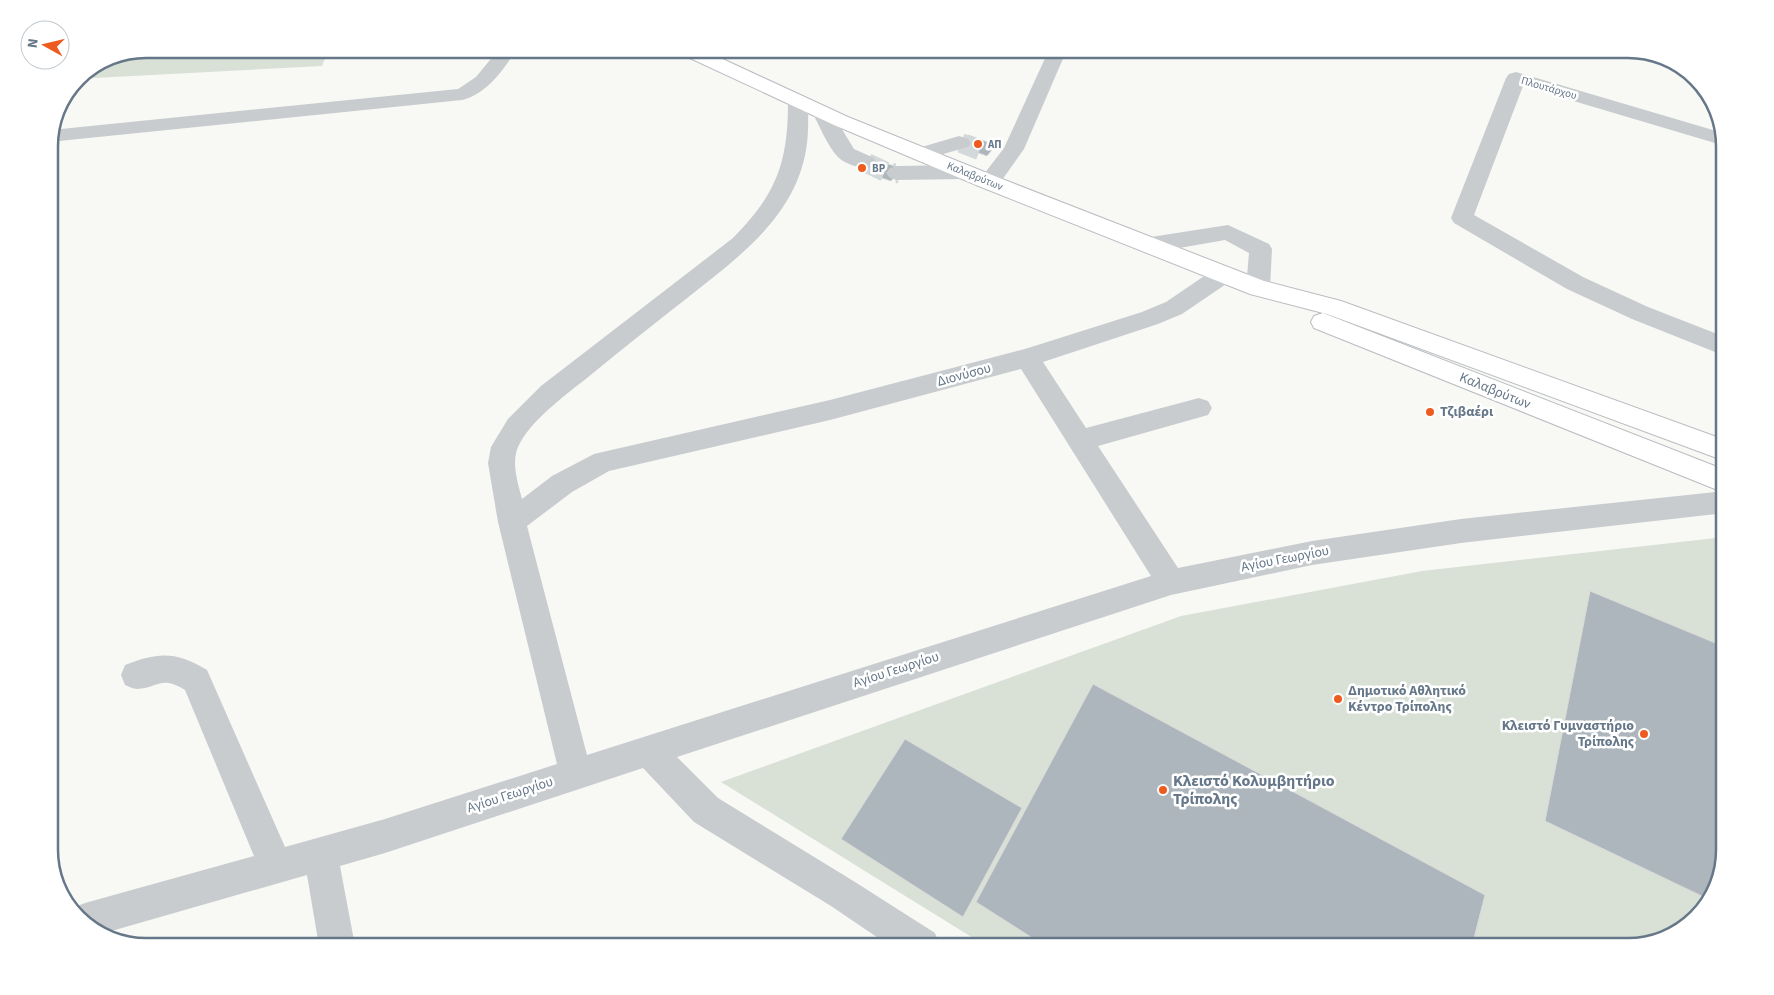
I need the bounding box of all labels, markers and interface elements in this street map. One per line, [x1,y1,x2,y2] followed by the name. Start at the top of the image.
[20,20,70,70] north arrow
[23,37,44,49] text: N
[1519,73,1579,103] street label: Πλουτάρχου
[987,137,1002,152] place label: ΑΠ
[972,138,984,150] marker: ΑΠ
[945,158,1005,194] street label: Καλαβρύτων
[872,161,886,176] place label: BP
[856,162,868,174] marker: BP
[935,358,993,392] street label: Διονύσου
[1456,368,1534,415] street label: Καλαβρύτων
[1440,402,1494,422] place label: Τζιβαέρι
[1424,406,1436,418] marker: Τζιβαέρι
[1239,541,1331,577] street label: Αγίου Γεωργίου
[850,647,942,693] street label: Αγίου Γεωργίου
[1348,681,1466,717] place label: Δημοτικό Αθλητικό Κέντρο Τρίπολης
[1332,693,1344,705] marker: Δημοτικό Αθλητικό Κέντρο Τρίπολης
[1502,716,1635,752] place label: Κλειστό Γυμναστήριο Τρίπολης
[1638,728,1650,740] marker: Κλειστό Γυμναστήριο Τρίπολης
[1173,770,1335,810] place label: Κλειστό Κολυμβητήριο Τρίπολης
[464,772,556,818] street label: Αγίου Γεωργίου
[1157,784,1169,796] marker: Κλειστό Κολυμβητήριο Τρίπολης

